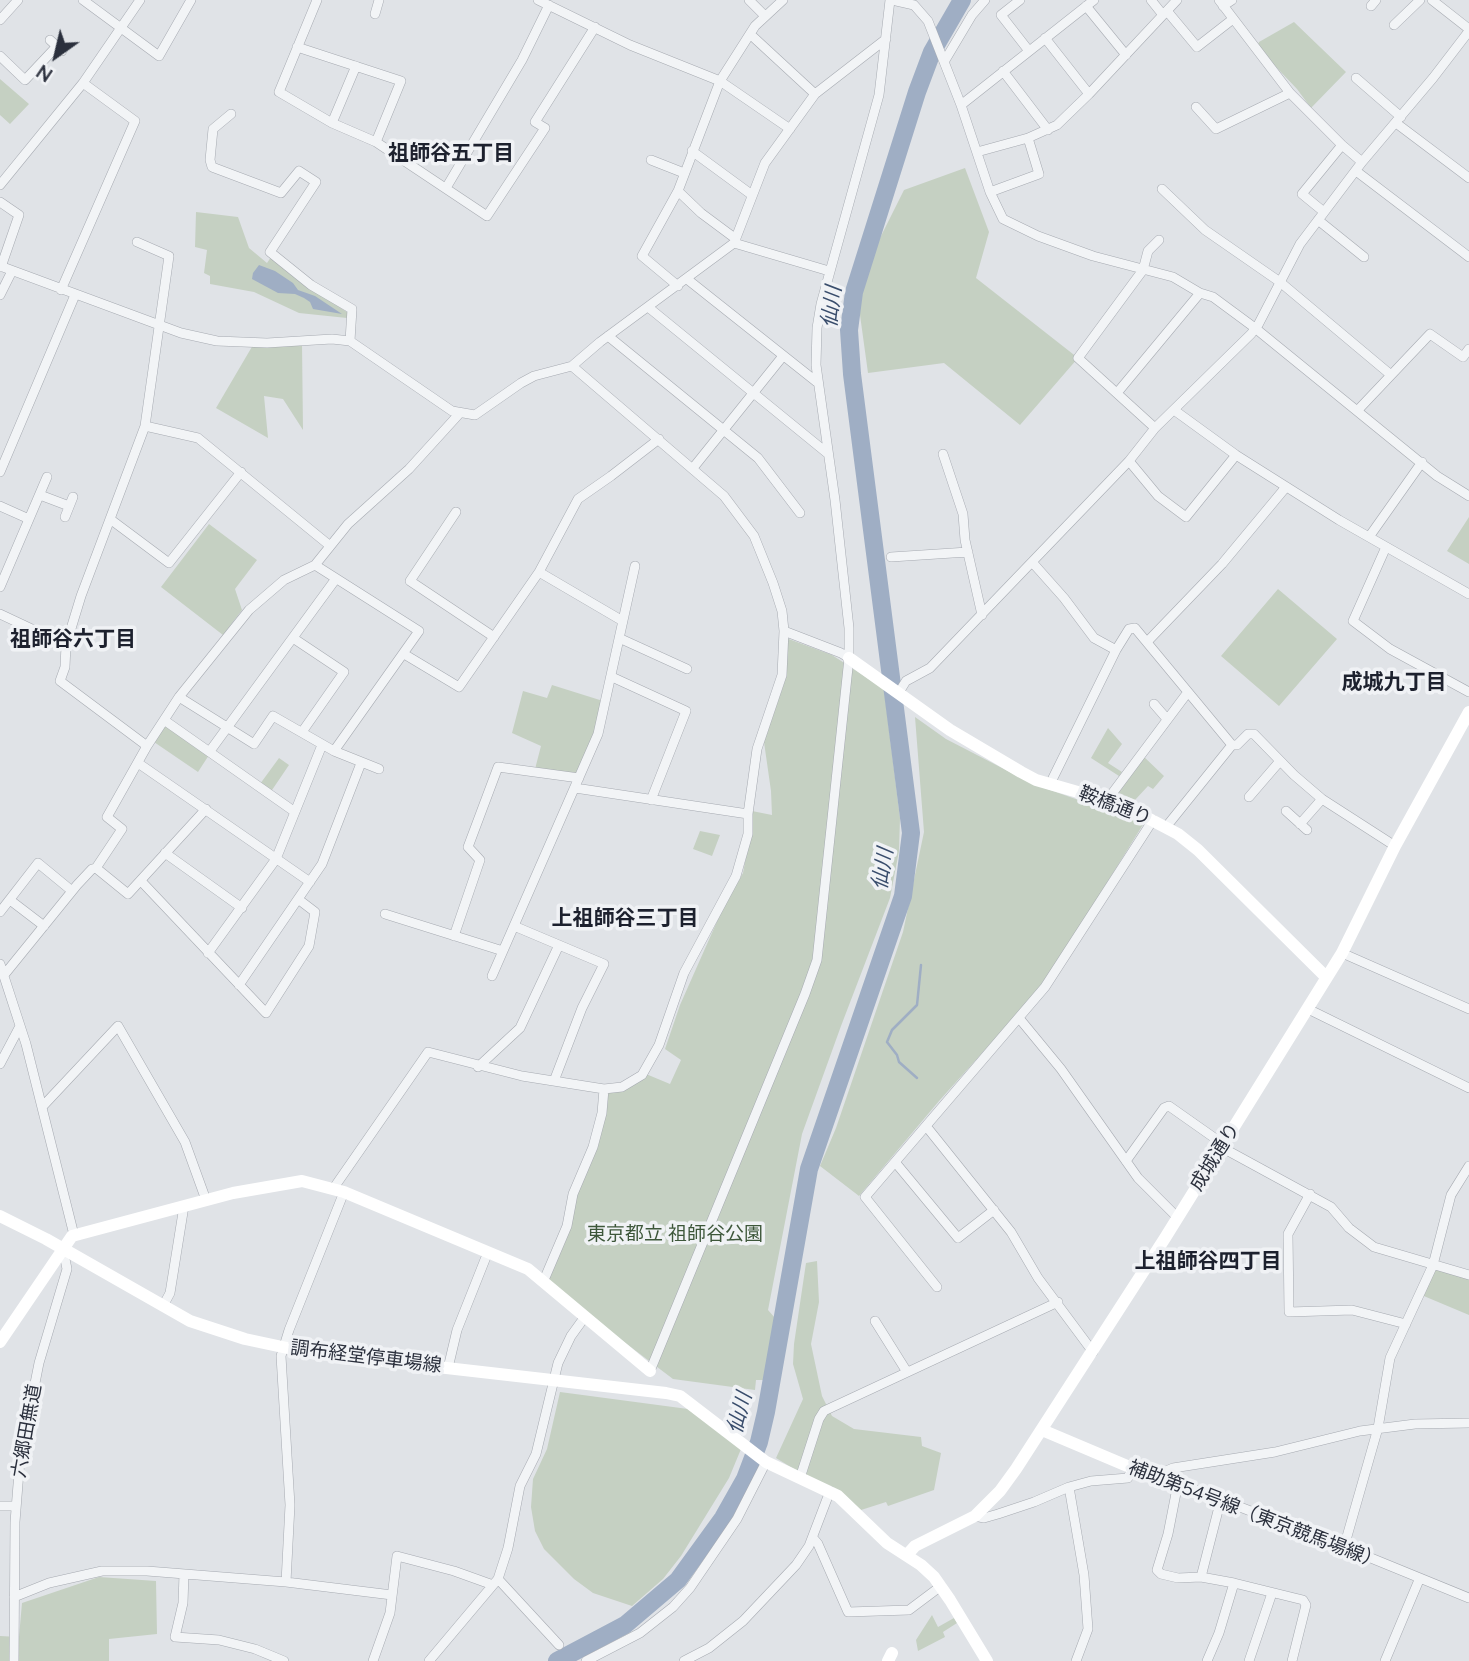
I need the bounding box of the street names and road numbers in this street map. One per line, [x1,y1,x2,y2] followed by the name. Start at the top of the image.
[1075,782,1155,830] street label: 鞍橋通り
[1185,1119,1245,1195] street label: 成城通り
[289,1336,443,1378] street label: 調布経堂停車場線
[8,1382,46,1480] street label: 六郷田無道
[1125,1456,1385,1574] street label: 補助第54号線（東京競馬場線）

